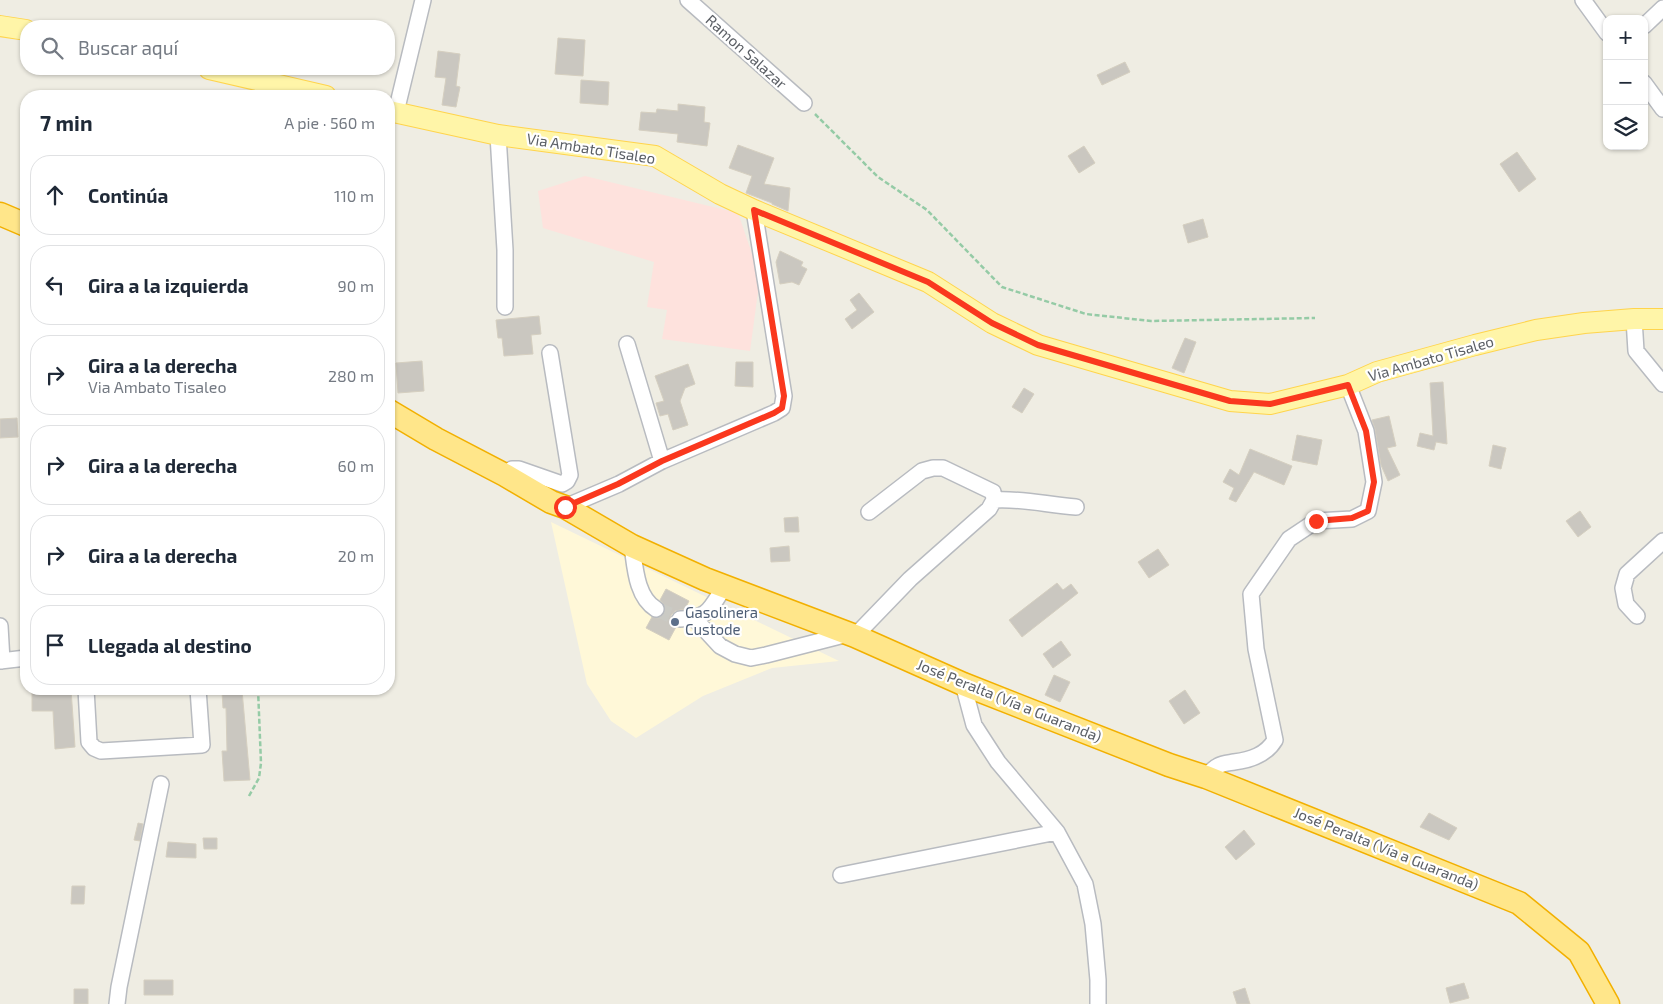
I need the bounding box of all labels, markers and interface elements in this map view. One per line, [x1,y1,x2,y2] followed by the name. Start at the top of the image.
[703,10,791,92] street label: Ramon Salazar
[1603,15,1648,150] map controls
[1603,15,1648,60] button: +
[20,20,395,75] search box
[38,34,66,62] icon: search
[78,36,178,59] text: Buscar aquí
[1603,60,1648,105] button: −
[1603,105,1648,150] button: layers
[40,110,93,135] text: 7 min
[284,113,375,132] text: A pie · 560 m
[526,129,657,167] street label: Via Ambato Tisaleo
[41,181,69,209] icon: ahead
[88,184,168,207] text: Continúa
[334,186,374,205] text: 110 m
[41,271,69,299] icon: left
[88,274,249,297] text: Gira a la izquierda
[338,276,374,295] text: 90 m
[1366,331,1496,385] street label: Via Ambato Tisaleo
[88,354,237,377] text: Gira a la derecha
[41,361,69,389] icon: right
[328,366,374,385] text: 280 m
[88,377,227,396] text: Via Ambato Tisaleo
[41,451,69,479] icon: right
[88,454,237,477] text: Gira a la derecha
[338,456,374,475] text: 60 m
[554,496,577,519] route start
[1305,510,1328,533] route end
[41,541,69,569] icon: right
[88,544,237,567] text: Gira a la derecha
[338,546,374,565] text: 20 m
[685,603,758,638] place label: Gasolinera Custode
[669,616,681,628] marker: Gasolinera Custode
[41,631,69,659] icon: arrive
[88,634,252,657] text: Llegada al destino
[914,655,1104,745] street label: José Peralta (Vía a Guaranda)
[1291,803,1481,893] street label: José Peralta (Vía a Guaranda)

